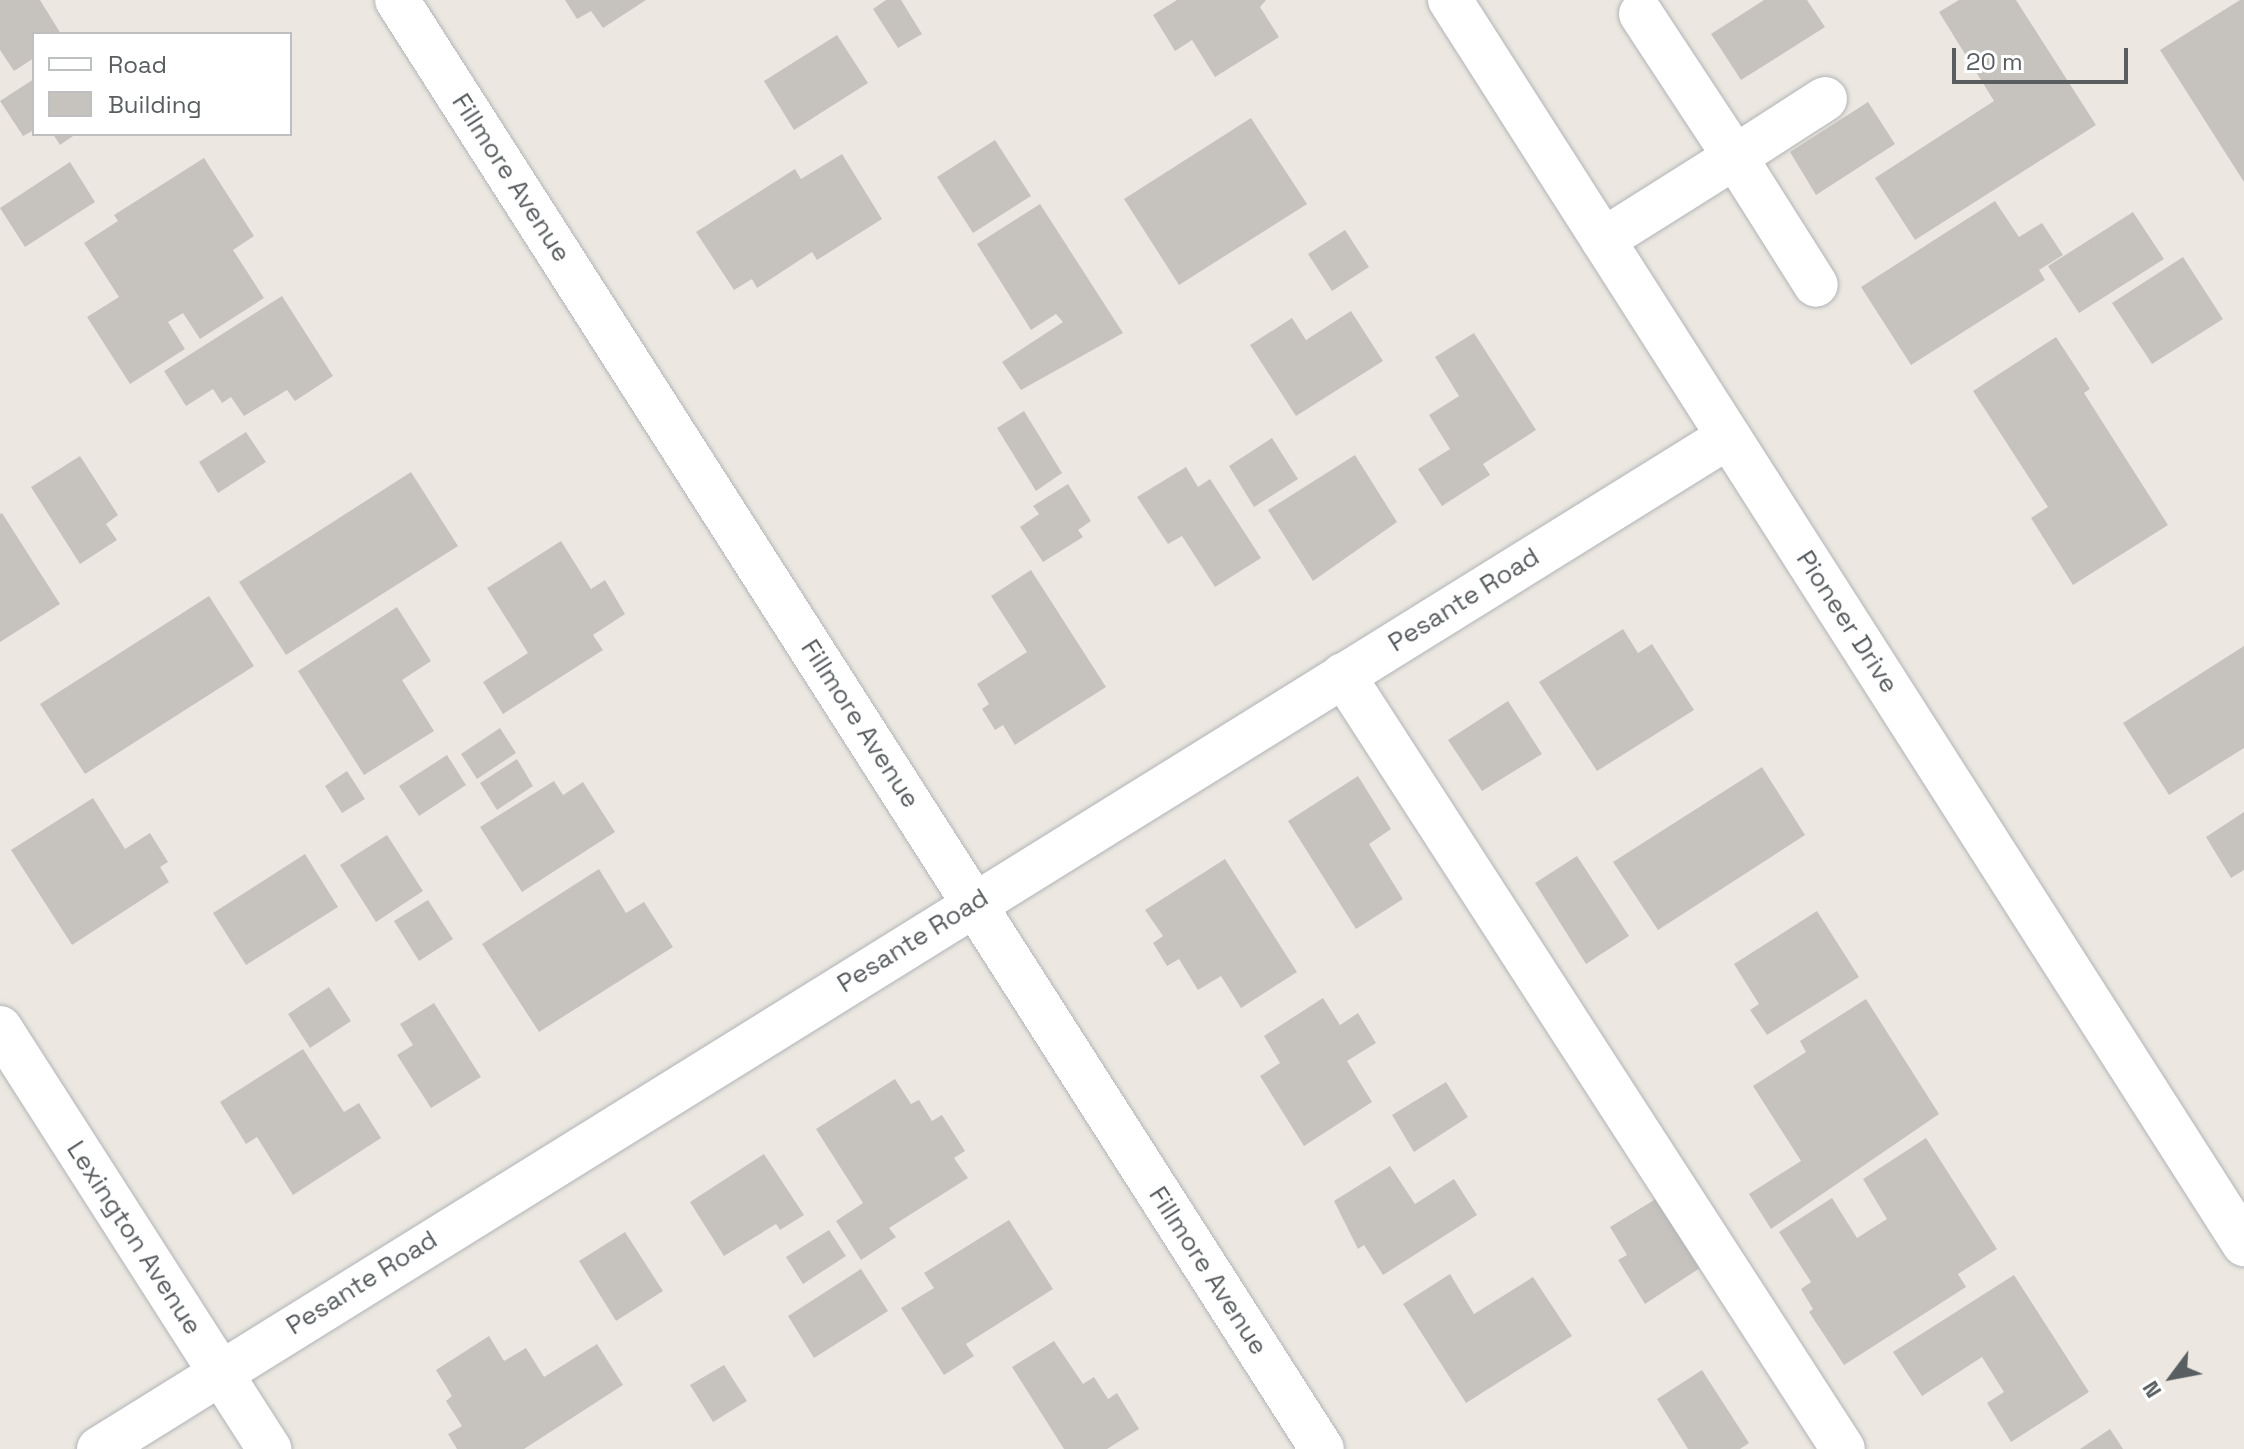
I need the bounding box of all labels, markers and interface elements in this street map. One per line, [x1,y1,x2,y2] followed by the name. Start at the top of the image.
[32,32,292,136] legend
[1956,32,2132,82] scale bar
[1966,46,2023,77] text: 20 m
[108,49,167,80] text: Road
[445,88,577,268] street label: Fillmore Avenue
[108,89,202,120] text: Building
[1383,541,1545,659] street label: Pesante Road
[1789,545,1905,699] street label: Pioneer Drive
[794,634,926,814] street label: Fillmore Avenue
[832,882,994,1000] street label: Pesante Road
[60,1135,208,1341] street label: Lexington Avenue
[1142,1181,1274,1361] street label: Fillmore Avenue
[281,1224,443,1342] street label: Pesante Road
[2132,1337,2212,1417] north arrow
[2136,1376,2167,1403] text: N

